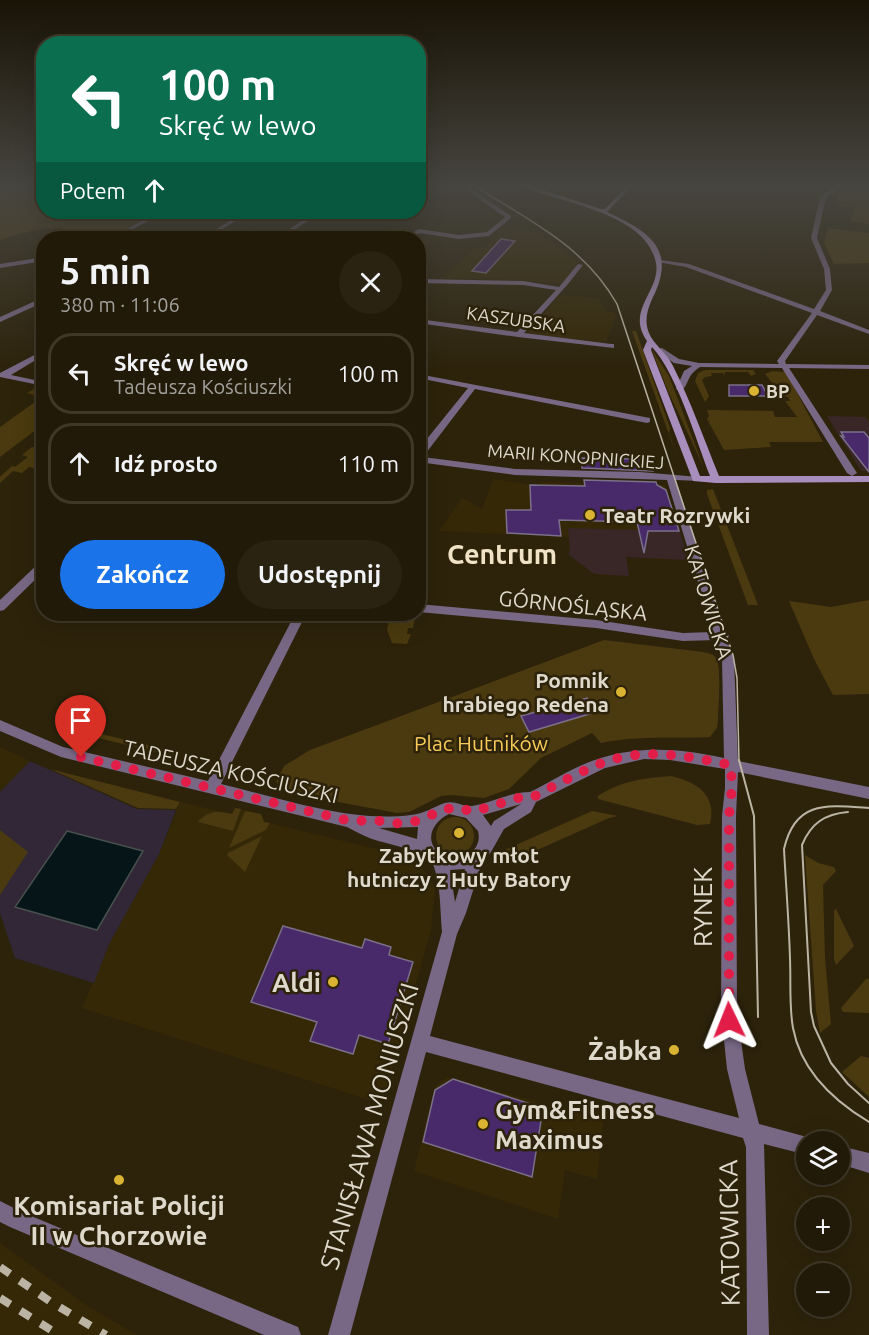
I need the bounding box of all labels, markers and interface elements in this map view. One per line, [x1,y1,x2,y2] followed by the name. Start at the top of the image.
[60,60,138,138] icon: left
[159,61,276,108] text: 100 m
[159,110,316,140] text: Skręć w lewo
[138,174,171,207] icon: ahead
[60,178,126,203] text: Potem
[60,250,151,291] text: 5 min
[339,251,402,314] button: close
[60,293,180,316] text: 380 m · 11:06
[465,302,567,336] street label: KASZUBSKA
[114,350,248,375] text: Skręć w lewo
[63,357,96,390] icon: left
[338,361,399,386] text: 100 m
[114,375,292,398] text: Tadeusza Kościuszki
[766,381,789,401] place label: BP
[747,384,761,398] marker: BP
[487,440,665,472] street label: MARII KONOPNICKIEJ
[63,447,96,480] icon: ahead
[114,451,218,476] text: Idź prosto
[338,451,399,476] text: 110 m
[602,503,750,527] place label: Teatr Rozrywki
[583,508,597,522] marker: Teatr Rozrywki
[447,539,557,569] district label: Centrum
[60,540,225,609] button: Zakończ
[237,540,402,609] button: Udostępnij
[680,542,738,662] street label: KATOWICKA
[498,585,649,625] street label: GÓRNOŚLĄSKA
[443,668,609,716] place label: Pomnik hrabiego Redena
[614,685,628,699] marker: Pomnik hrabiego Redena
[55,695,106,757] pin
[64,704,97,737] icon: arrive
[414,731,548,755] park label: Plac Hutników
[121,735,341,807] street label: TADEUSZA KOŚCIUSZKI
[452,826,466,840] marker: Zabytkowy młot hutniczy z Huty Batory
[347,843,571,891] place label: Zabytkowy młot hutniczy z Huty Batory
[688,867,717,947] street label: RYNEK
[272,968,321,997] place label: Aldi
[326,975,340,989] marker: Aldi
[314,979,424,1273] street label: STANISŁAWA MONIUSZKI
[697,988,761,1052] position arrow
[588,1036,662,1065] place label: Żabka
[667,1043,681,1057] marker: Żabka
[495,1095,655,1154] place label: Gym&Fitness Maximus
[476,1117,490,1131] marker: Gym&Fitness Maximus
[796,1131,850,1317] map controls
[796,1131,850,1185] button: layers
[713,1159,745,1307] street label: KATOWICKA
[112,1173,126,1187] marker: Komisariat Policji II w Chorzowie
[13,1191,225,1250] place label: Komisariat Policji II w Chorzowie
[796,1197,850,1251] button: +
[796,1263,850,1317] button: −

